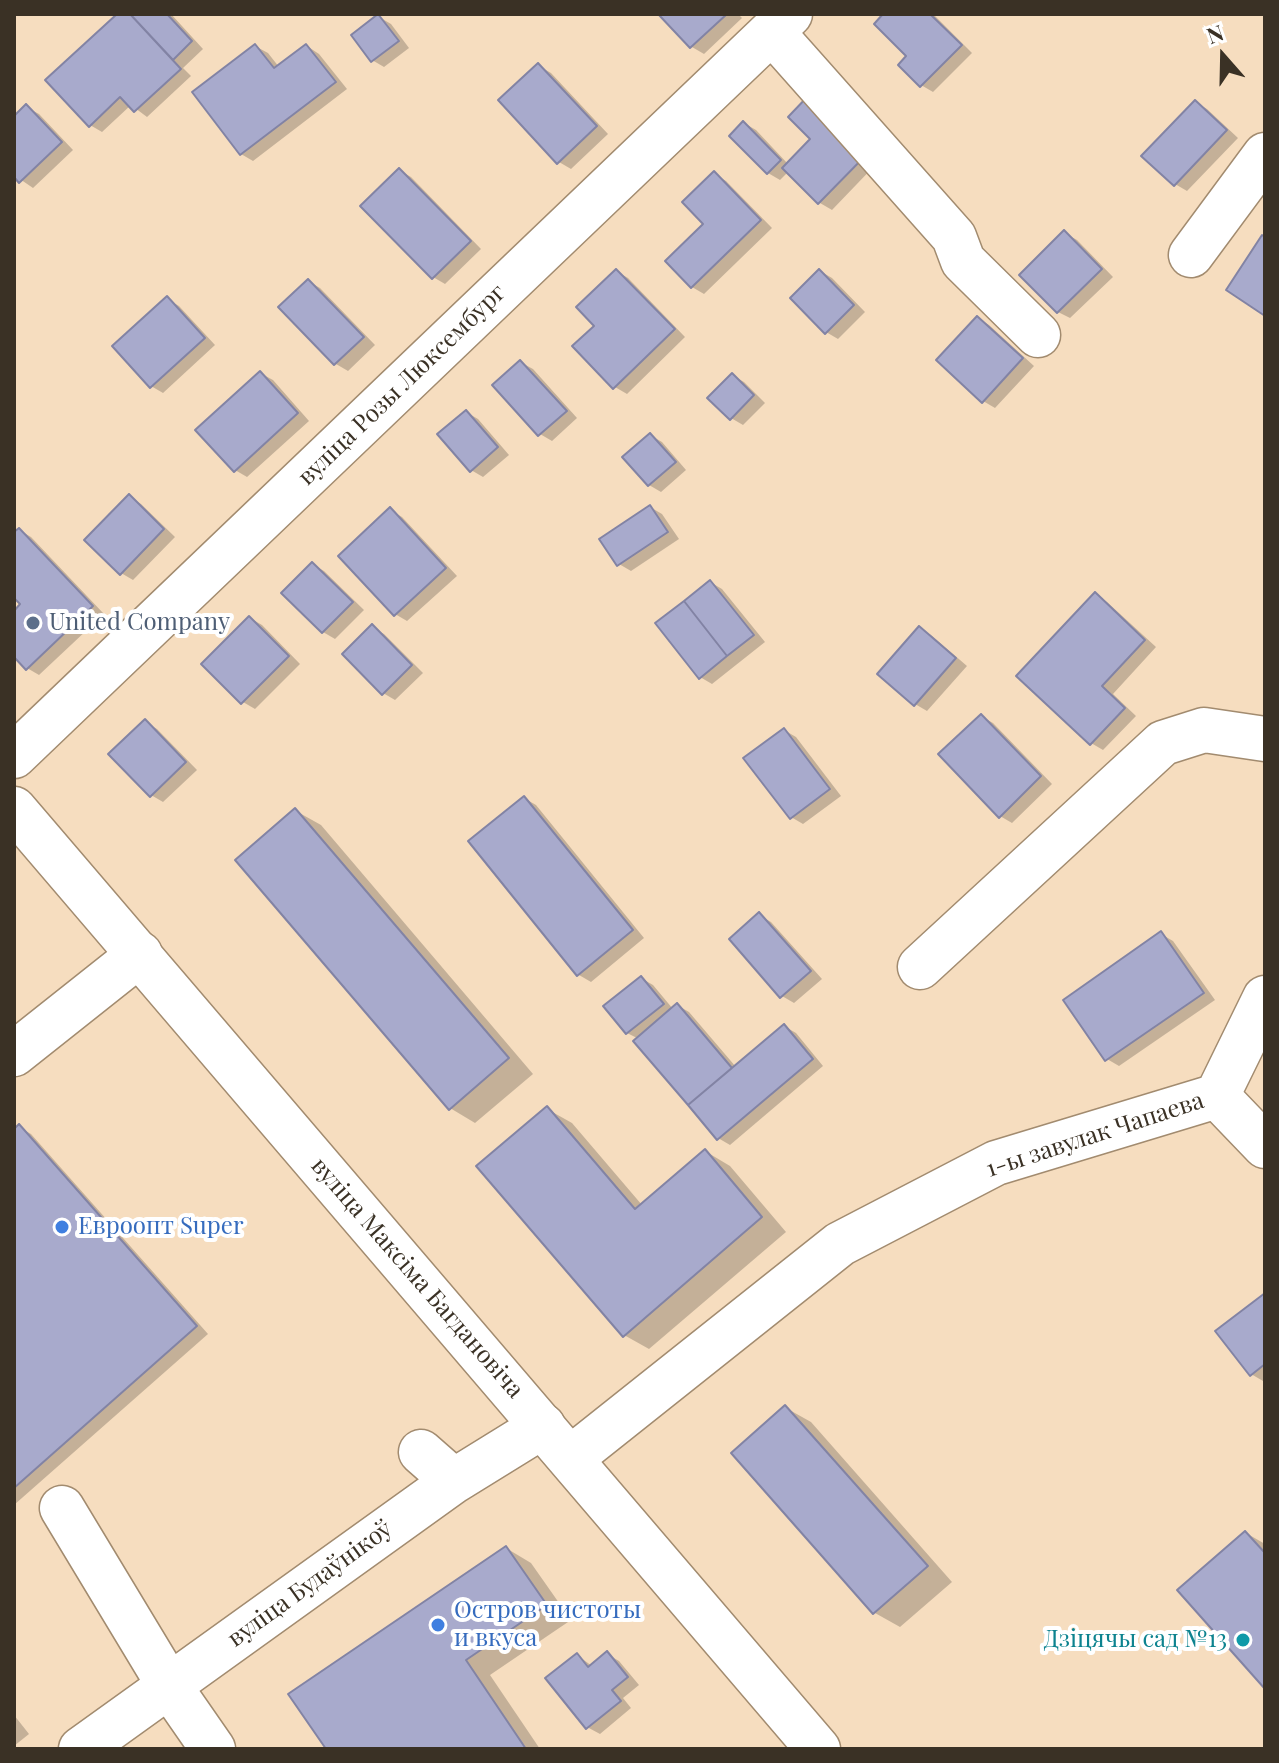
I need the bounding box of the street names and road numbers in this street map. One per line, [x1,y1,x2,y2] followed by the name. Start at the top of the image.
[292,278,512,492] street label: вуліца Розы Люксембург
[983,1086,1207,1184] street label: 1-ы завулак Чапаева
[305,1152,529,1404] street label: вуліца Максіма Багдановіча
[222,1515,398,1653] street label: вуліца Будаўнікоў

